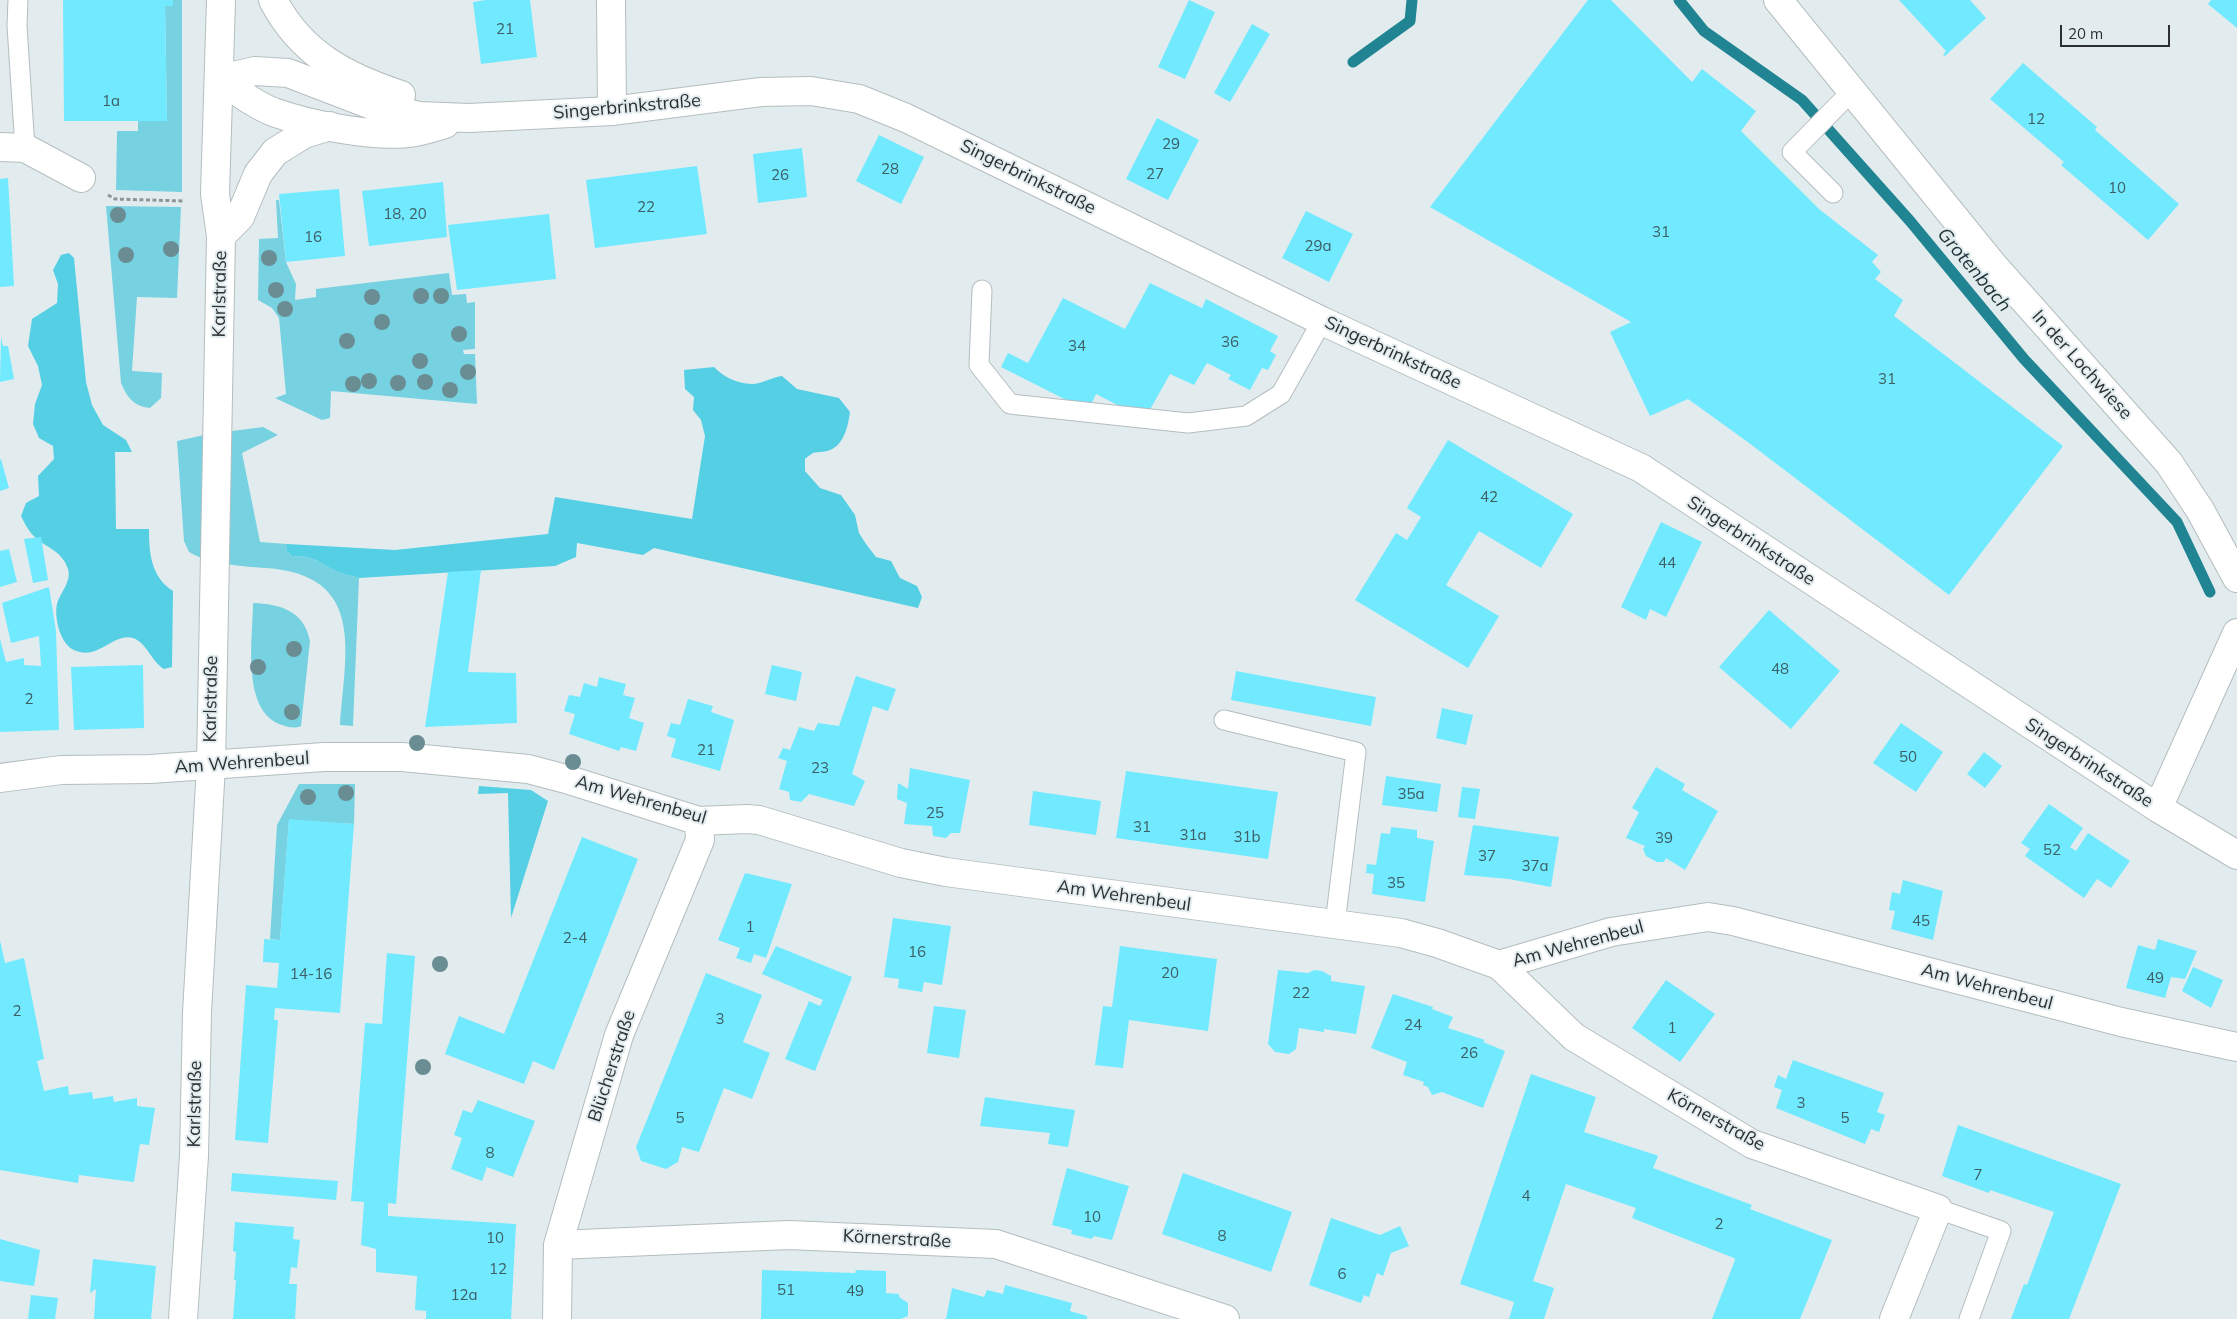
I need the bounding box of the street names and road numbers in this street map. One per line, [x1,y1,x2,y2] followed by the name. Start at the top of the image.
[552,90,702,124] street label: Singerbrinkstraße
[957,135,1099,219] street label: Singerbrinkstraße
[208,251,232,337] street label: Karlstraße
[2027,306,2137,424] street label: In der Lochwiese
[1321,312,1465,394] street label: Singerbrinkstraße
[1683,492,1819,590] street label: Singerbrinkstraße
[199,656,223,742] street label: Karlstraße
[2021,714,2157,812] street label: Singerbrinkstraße
[174,748,310,778] street label: Am Wehrenbeul
[573,771,709,829] street label: Am Wehrenbeul
[1056,876,1192,916] street label: Am Wehrenbeul
[1510,916,1646,972] street label: Am Wehrenbeul
[1919,959,2055,1015] street label: Am Wehrenbeul
[584,1007,640,1125] street label: Blücherstraße
[183,1061,207,1147] street label: Karlstraße
[1663,1084,1769,1156] street label: Körnerstraße
[842,1225,952,1253] street label: Körnerstraße

